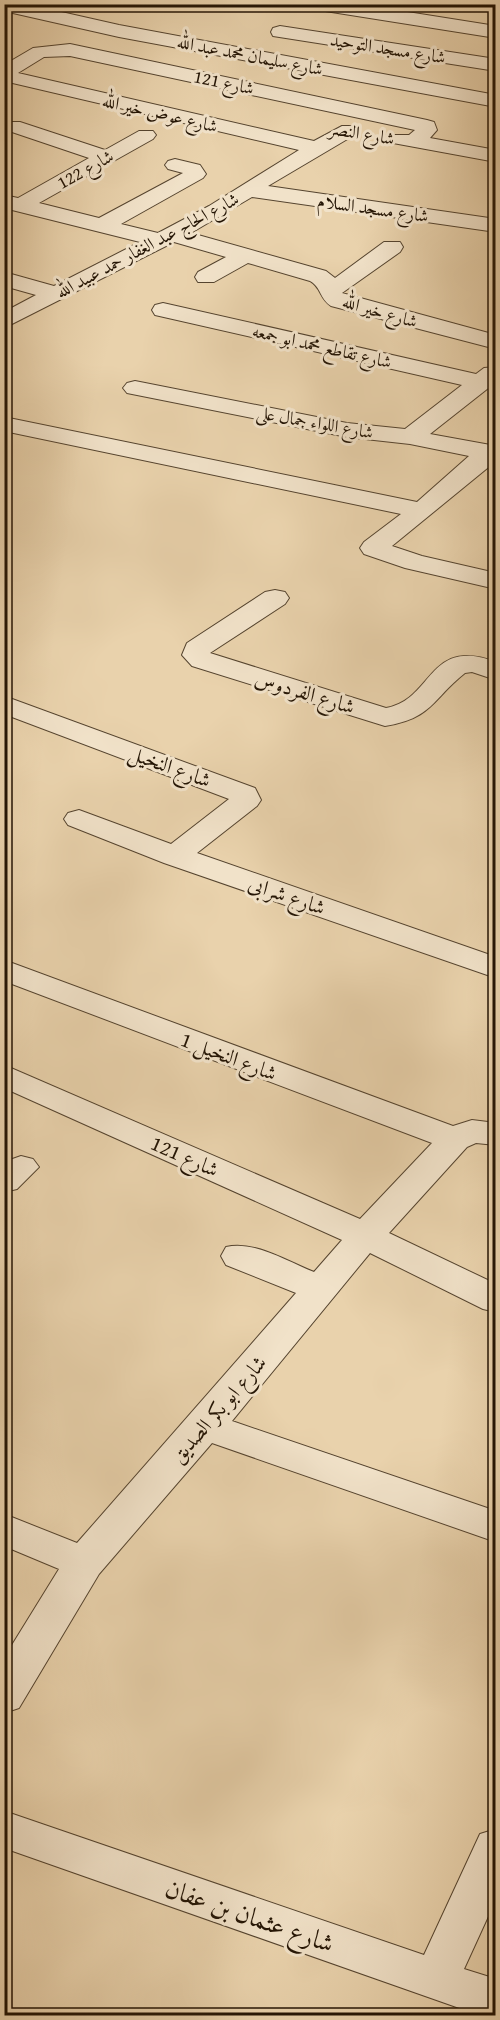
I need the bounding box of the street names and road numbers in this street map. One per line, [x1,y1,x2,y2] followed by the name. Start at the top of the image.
[328,26,448,72] street label: شارع مسجد التوحيد
[174,28,325,84] street label: شارع سليمان محمد عبد الله
[191,62,257,104] street label: شارع 121
[99,87,220,141] street label: شارع عوض خير الله
[325,114,397,154] street label: شارع النصر
[52,142,119,197] street label: شارع 122
[51,185,245,307] street label: شارع الحاج عبد الغفار حمد عبيد الله
[315,187,431,232] street label: شارع مسجد السلام
[339,287,421,337] street label: شارع خير الله
[249,317,394,378] street label: شارع تقاطع محمد ابو جمعه
[254,398,376,448] street label: شارع اللواء جمال على
[250,662,359,725] street label: شارع الفردوس
[123,737,216,798] street label: شارع النخيل
[243,867,330,925] street label: شارع شرابى
[175,1023,282,1091] street label: شارع النخيل 1
[145,1127,224,1187] street label: شارع 121
[162,1348,276,1472] street label: شارع ابو بكر الصديق
[159,1868,340,1965] street label: شارع عثمان بن عفان

